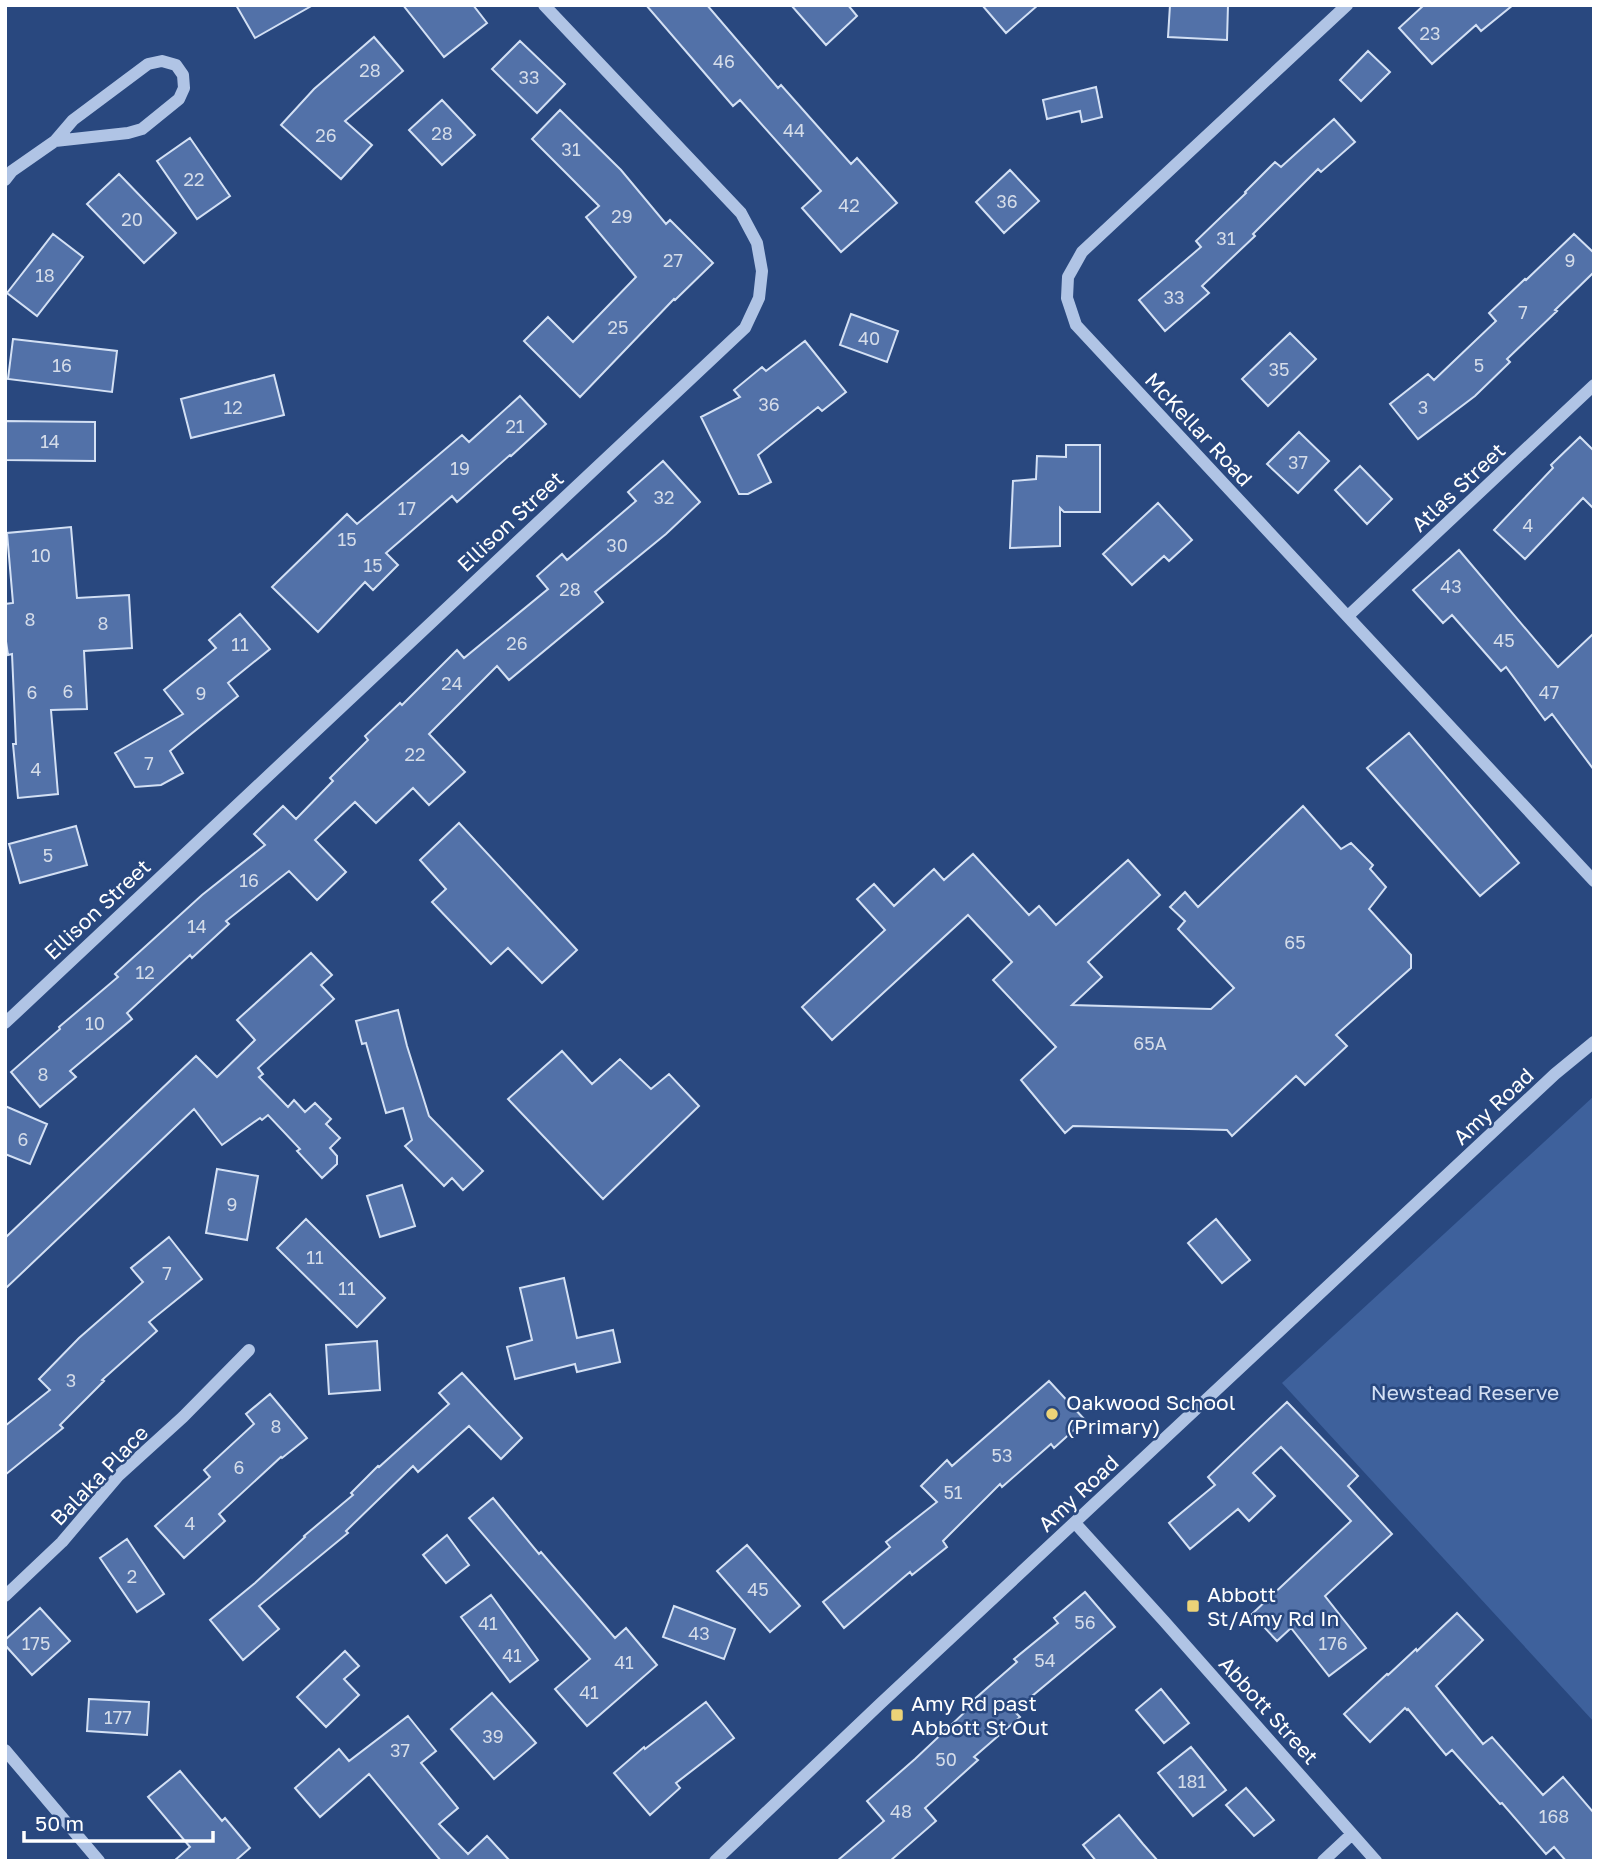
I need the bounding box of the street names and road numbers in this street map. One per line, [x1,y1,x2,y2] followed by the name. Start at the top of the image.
[1140,367,1258,491] street label: McKellar Road
[1406,437,1510,537] street label: Atlas Street
[451,465,569,577] street label: Ellison Street
[38,853,156,965] street label: Ellison Street
[1447,1062,1539,1150] street label: Amy Road
[45,1419,153,1531] street label: Balaka Place
[1032,1449,1124,1537] street label: Amy Road
[1214,1651,1324,1769] street label: Abbott Street

